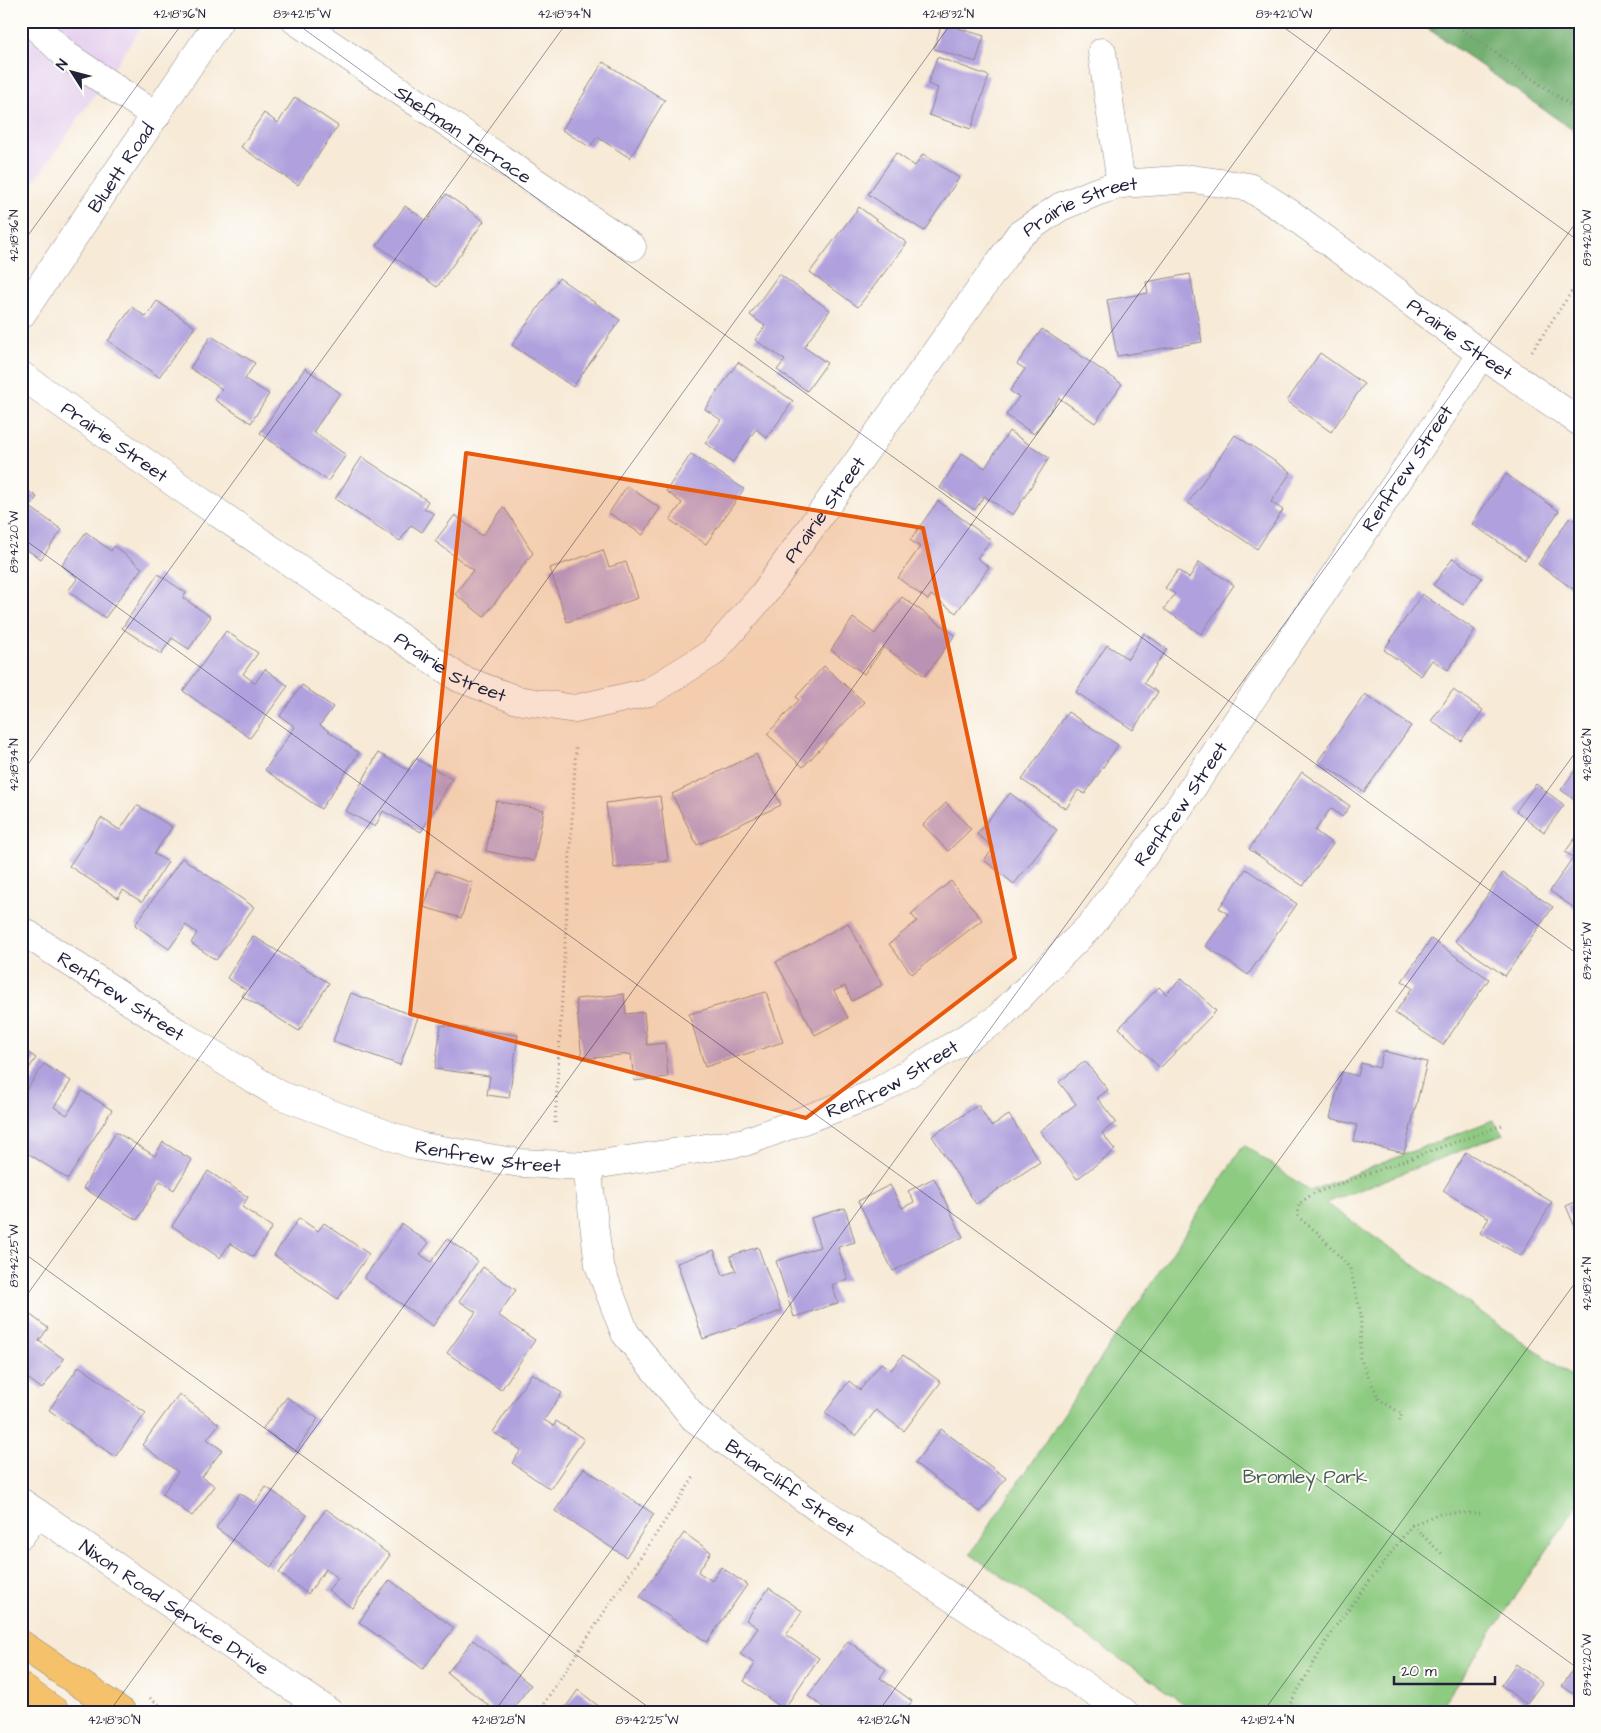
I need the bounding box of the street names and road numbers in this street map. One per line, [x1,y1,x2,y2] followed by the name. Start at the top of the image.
[389,79,537,191] street label: Shefman Terrace
[82,118,162,218] street label: Bluett Road
[1017,171,1139,244] street label: Prairie Street
[1401,292,1518,387] street label: Prairie Street
[55,395,173,490] street label: Prairie Street
[1356,400,1460,537] street label: Renfrew Street
[778,451,873,569] street label: Prairie Street
[389,626,510,710] street label: Prairie Street
[1128,736,1235,872] street label: Renfrew Street
[52,945,190,1049] street label: Renfrew Street
[822,1034,964,1126] street label: Renfrew Street
[413,1134,562,1180] street label: Renfrew Street
[719,1433,860,1545] street label: Briarcliff Street
[74,1534,274,1682] street label: Nixon Road Service Drive

